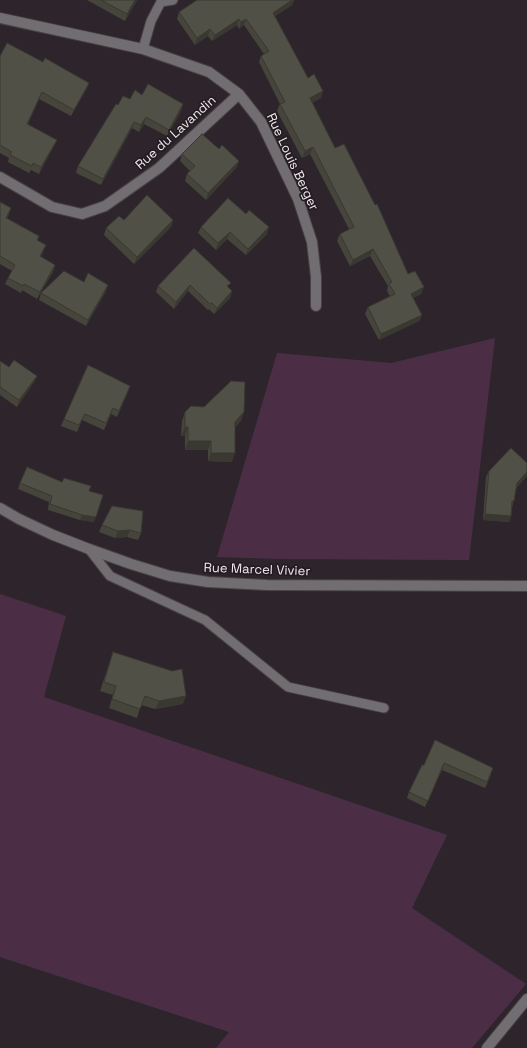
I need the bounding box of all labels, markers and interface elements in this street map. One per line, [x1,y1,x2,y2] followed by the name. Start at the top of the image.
[133,93,219,173] street label: Rue du Lavandin
[263,111,321,213] street label: Rue Louis Berger
[203,560,311,580] street label: Rue Marcel Vivier

